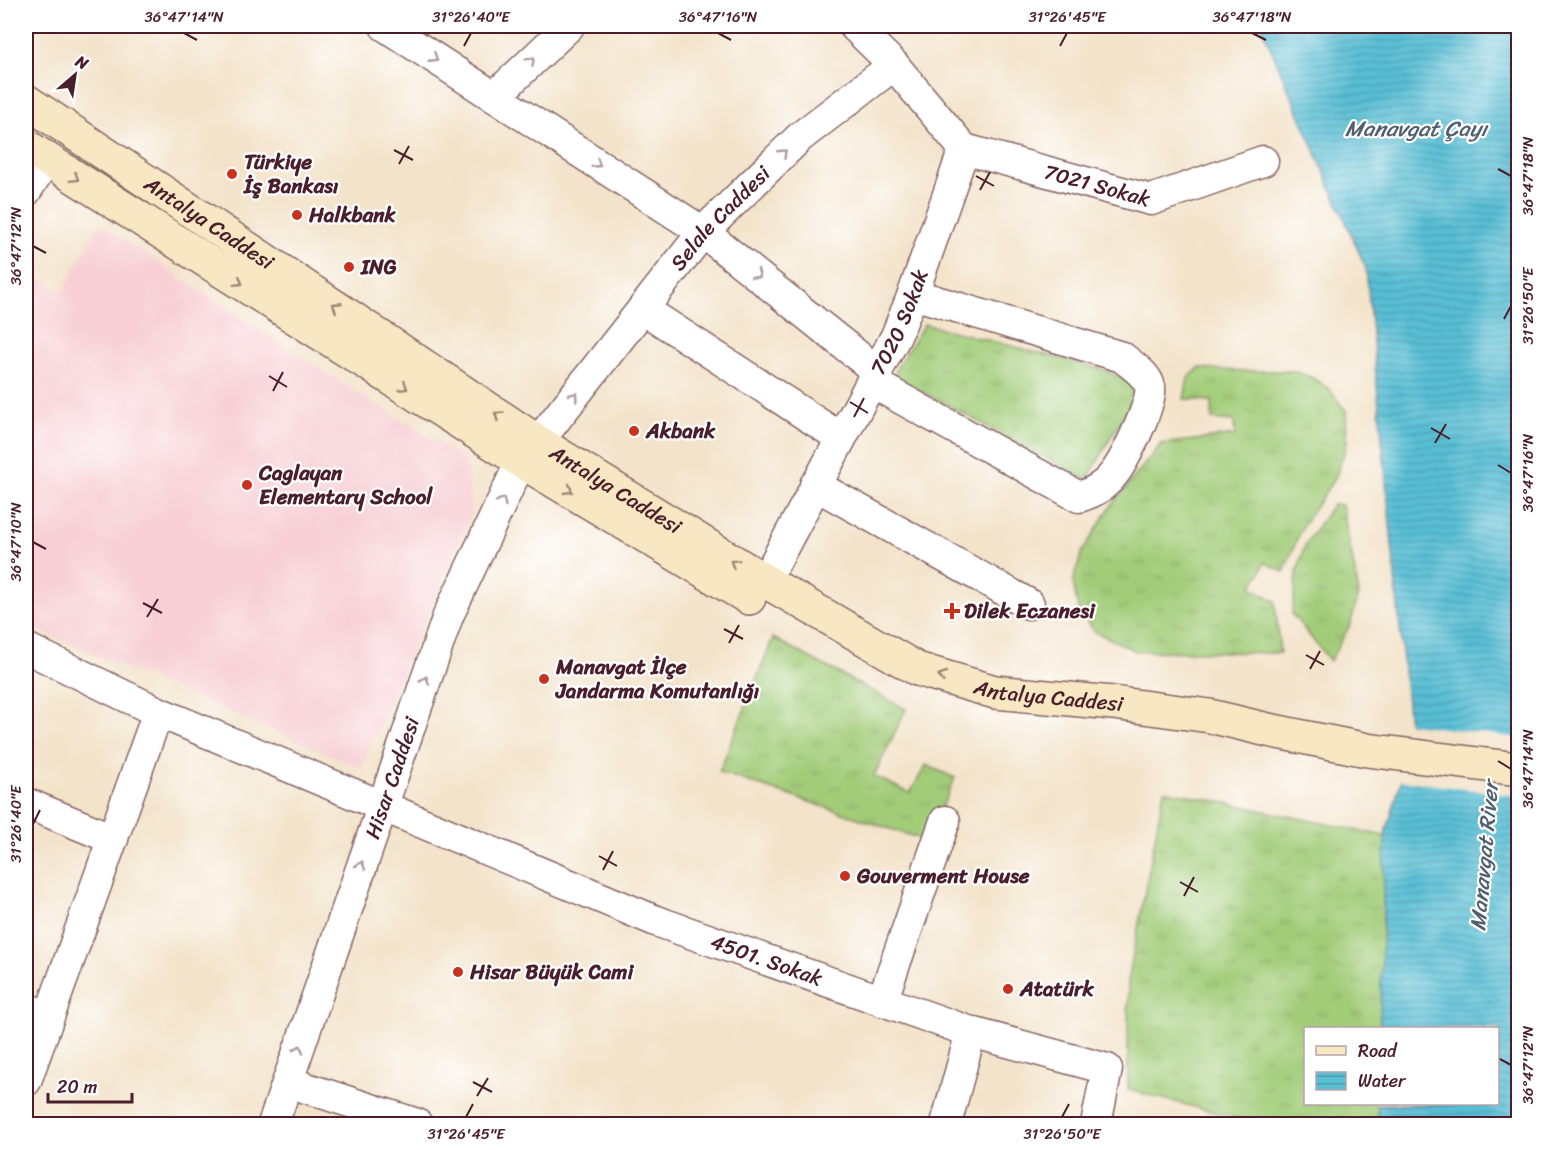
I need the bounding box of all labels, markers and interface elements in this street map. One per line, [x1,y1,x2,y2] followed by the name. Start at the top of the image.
[144,4,224,30] text: 36°47'14"N
[432,4,511,30] text: 31°26'40"E
[679,4,758,30] text: 36°47'16"N
[1029,4,1107,30] text: 31°26'45"E
[1213,4,1292,30] text: 36°47'18"N
[45,45,105,105] north arrow
[69,46,95,78] text: N
[427,51,438,62] one-way arrow
[524,58,535,69] one-way arrow
[1345,109,1489,148] water label: Manavgat Çayı
[1515,136,1541,215] text: 36°47'18"N
[243,143,339,205] place label: Türkiye İş Bankası
[776,150,787,161] one-way arrow
[1040,153,1155,218] street label: 7021 Sokak
[660,155,781,279] street label: Selale Caddesi
[590,157,601,168] one-way arrow
[135,165,283,281] street label: Antalya Caddesi
[225,167,239,181] marker: Türkiye İş Bankası
[68,171,79,182] one-way arrow
[308,196,397,234] place label: Halkbank
[3,206,29,285] text: 36°47'12"N
[290,208,304,222] marker: Halkbank
[360,248,397,286] place label: ING
[342,260,356,274] marker: ING
[859,264,939,382] street label: 7020 Sokak
[1515,266,1541,345] text: 31°26'50"E
[750,268,761,279] one-way arrow
[233,275,243,287] one-way arrow
[332,302,343,313] one-way arrow
[398,379,408,391] one-way arrow
[567,392,578,403] one-way arrow
[493,411,504,422] one-way arrow
[645,412,716,450] place label: Akbank
[627,424,641,438] marker: Akbank
[1515,433,1541,512] text: 36°47'16"N
[541,434,690,545] street label: Antalya Caddesi
[258,454,433,516] place label: Caglayan Elementary School
[240,478,254,492] marker: Caglayan Elementary School
[563,483,573,495] one-way arrow
[495,497,507,508] one-way arrow
[3,502,29,582] text: 36°47'10"N
[730,558,740,570] one-way arrow
[964,592,1096,630] place label: Dilek Eczanesi
[945,604,959,618] marker: Dilek Eczanesi
[555,648,760,710] place label: Manavgat İlçe Jandarma Komutanlığı
[968,667,1127,723] street label: Antalya Caddesi
[937,671,948,683] one-way arrow
[537,672,551,686] marker: Manavgat İlçe Jandarma Komutanlığı
[418,676,431,686] one-way arrow
[354,711,431,844] street label: Hisar Caddesi
[1515,729,1541,809] text: 36°47'14"N
[1458,776,1510,932] water label: Manavgat River
[3,784,29,863] text: 31°26'40"E
[856,857,1030,895] place label: Gouverment House
[354,860,367,871] one-way arrow
[838,869,852,883] marker: Gouverment House
[705,923,828,997] street label: 4501. Sokak
[469,953,634,991] place label: Hisar Büyük Cami
[451,965,465,979] marker: Hisar Büyük Cami
[1019,970,1095,1008] place label: Atatürk
[1001,982,1015,996] marker: Atatürk
[1515,1025,1541,1104] text: 36°47'12"N
[1304,1027,1499,1105] legend
[1358,1035,1398,1067] text: Road
[292,1044,304,1055] one-way arrow
[1358,1065,1407,1097] text: Water
[48,1066,132,1104] scale bar
[57,1071,97,1103] text: 20 m
[428,1121,506,1147] text: 31°26'45"E
[1023,1121,1102,1147] text: 31°26'50"E

